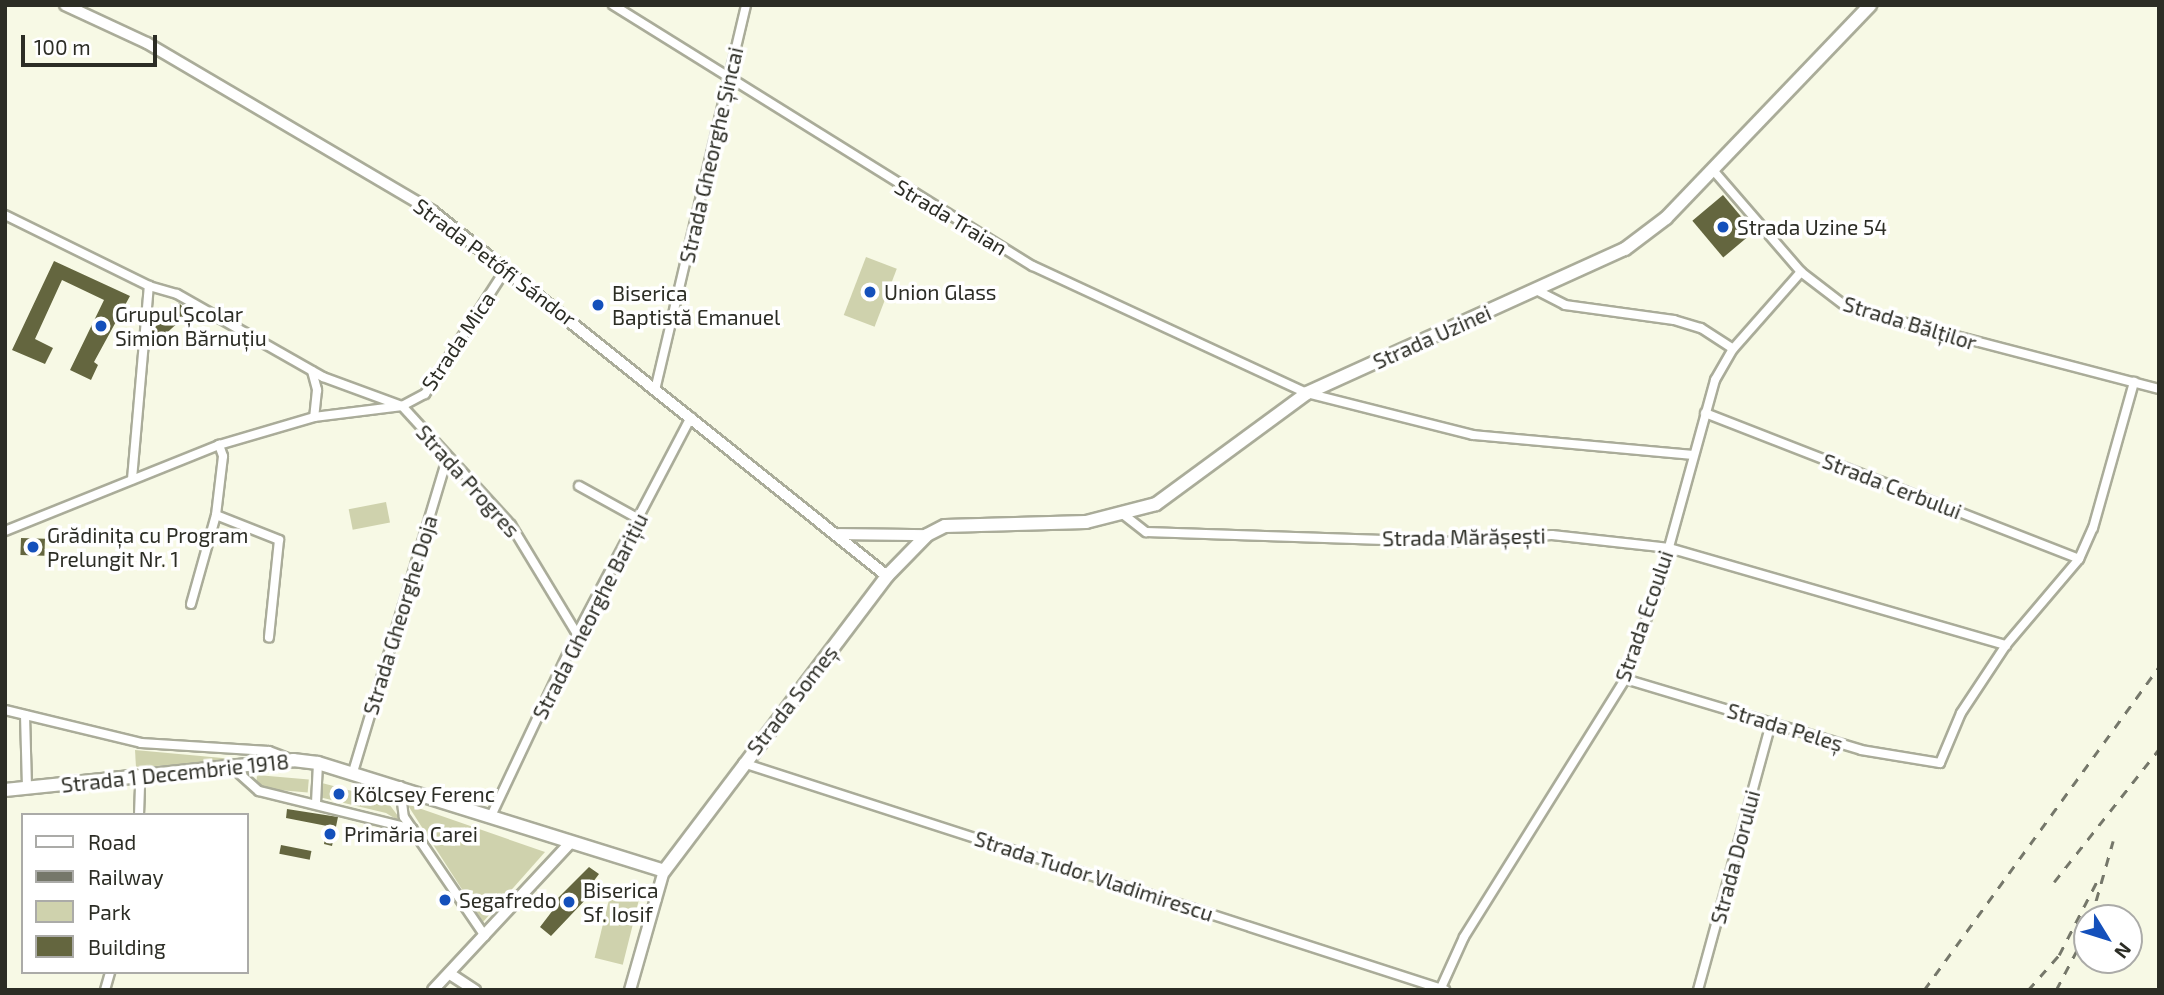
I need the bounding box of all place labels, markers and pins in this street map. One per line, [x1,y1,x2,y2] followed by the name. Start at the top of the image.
[1737,214,1887,240] place label: Strada Uzine 54
[1715,219,1731,235] marker: Strada Uzine 54
[884,279,996,305] place label: Union Glass
[612,280,780,330] place label: Biserica Baptistă Emanuel
[862,284,878,300] marker: Union Glass
[590,297,606,313] marker: Biserica Baptistă Emanuel
[115,301,267,351] place label: Grupul Școlar Simion Bărnuțiu
[93,318,109,334] marker: Grupul Școlar Simion Bărnuțiu
[47,522,248,572] place label: Grădinița cu Program Prelungit Nr. 1
[25,539,41,555] marker: Grădinița cu Program Prelungit Nr. 1
[353,781,495,807] place label: Kölcsey Ferenc
[331,786,347,802] marker: Kölcsey Ferenc
[344,821,478,847] place label: Primăria Carei
[322,826,338,842] marker: Primăria Carei
[583,877,659,927] place label: Biserica Sf. Iosif
[459,887,557,913] place label: Segafredo
[437,892,453,908] marker: Segafredo
[561,894,577,910] marker: Biserica Sf. Iosif

